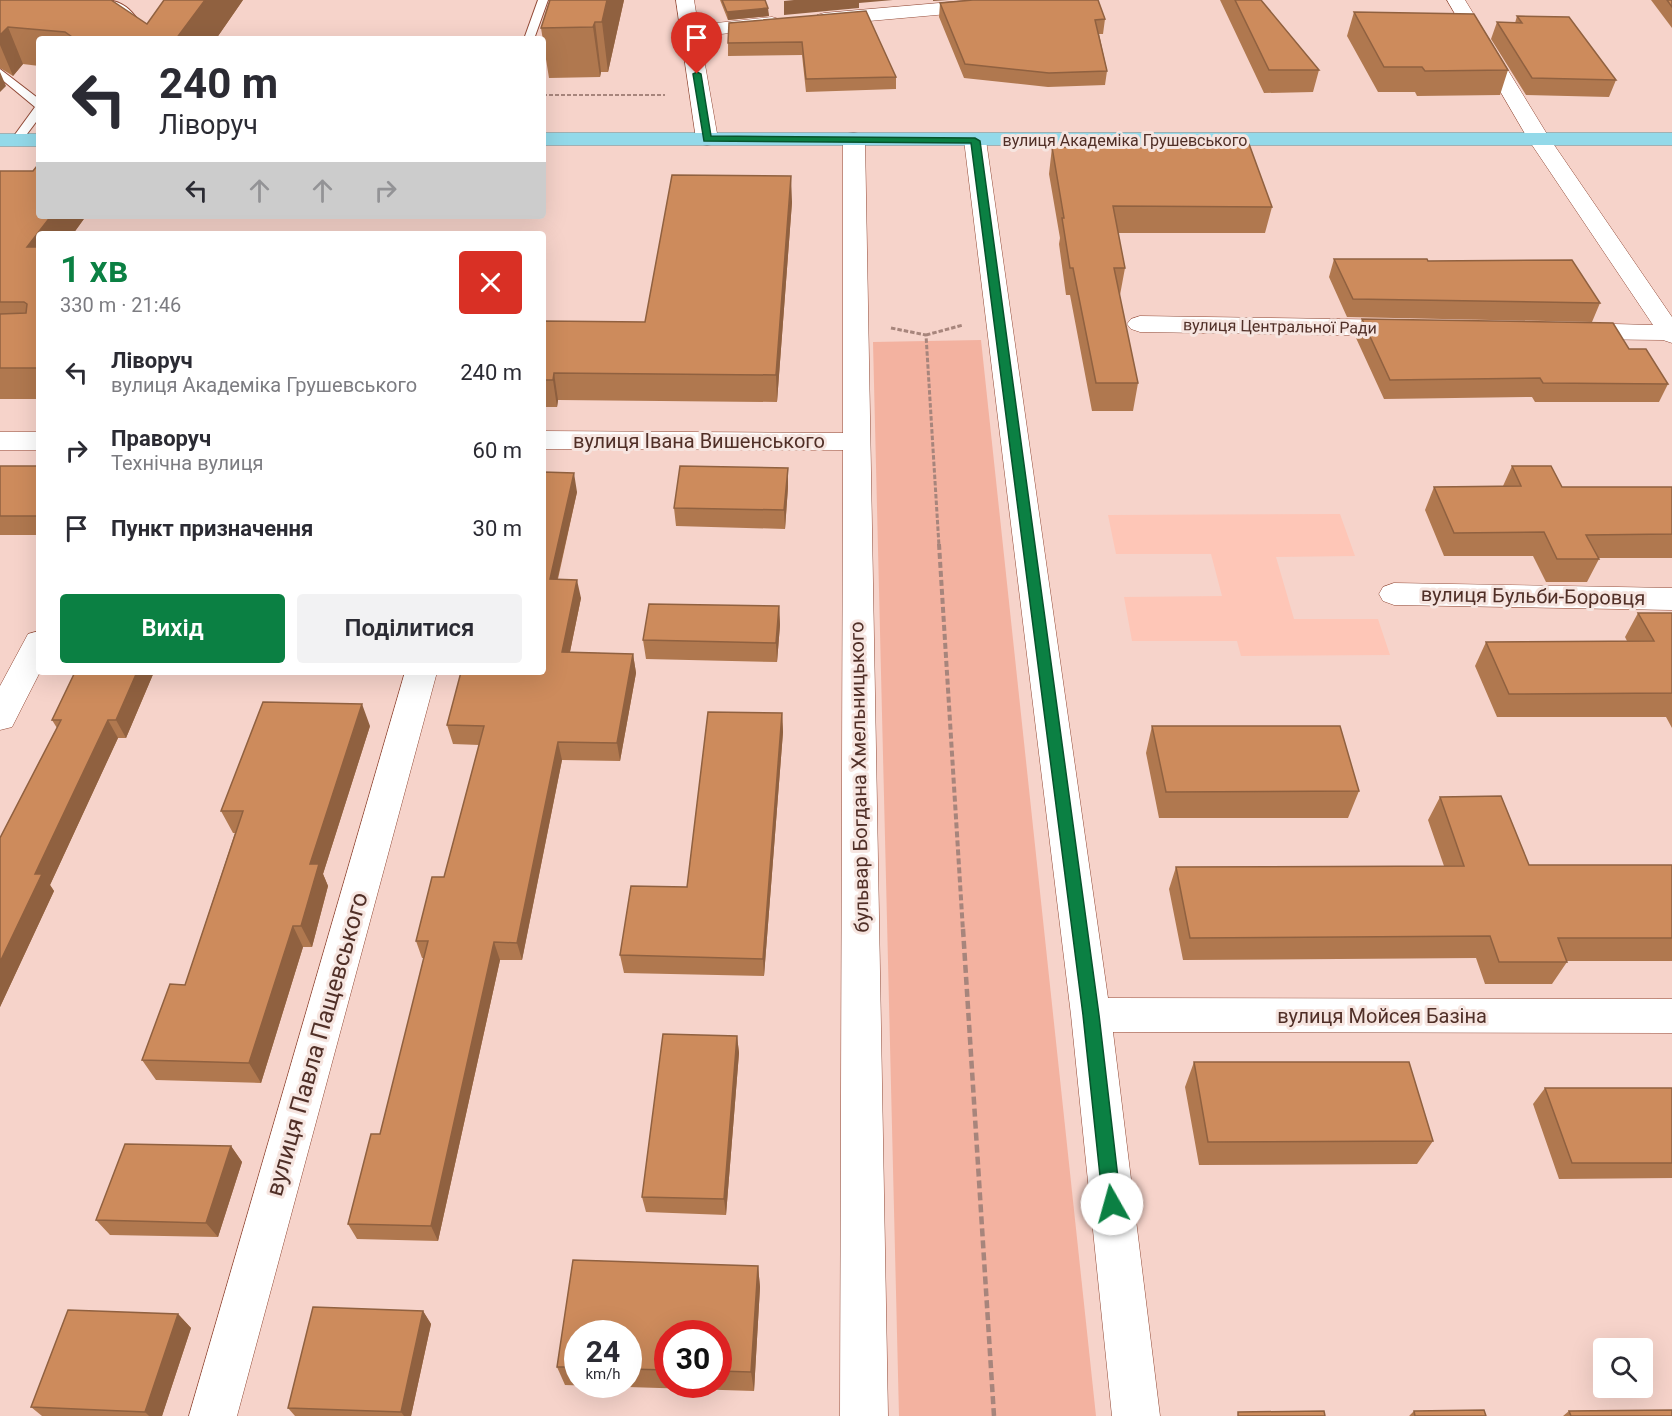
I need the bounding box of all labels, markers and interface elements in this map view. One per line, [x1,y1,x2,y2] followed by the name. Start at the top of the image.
[671,12,722,74] pin
[680,21,713,54] icon: arrive
[159,59,278,108] text: 240 m
[60,60,138,138] icon: left
[159,109,258,141] text: Ліворуч
[1003,131,1247,150] street label: вулиця Академіка Грушевського
[180,174,213,207] icon: left
[243,174,276,207] icon: ahead
[306,174,339,207] icon: ahead
[369,174,402,207] icon: right
[60,249,128,291] text: 1 хв
[459,251,522,314] button: close
[60,293,181,317] text: 330 m · 21:46
[1183,315,1377,338] street label: вулиця Центральної Ради
[111,348,193,373] text: Ліворуч
[60,356,93,389] icon: left
[460,360,522,385] text: 240 m
[111,373,417,397] text: вулиця Академіка Грушевського
[111,426,211,451] text: Праворуч
[573,429,825,453] street label: вулиця Івана Вишенського
[60,434,93,467] icon: right
[473,438,522,463] text: 60 m
[111,451,264,475] text: Технічна вулиця
[60,512,93,545] icon: arrive
[111,516,313,541] text: Пункт призначення
[473,516,522,541] text: 30 m
[1421,582,1645,610] street label: вулиця Бульби-Боровця
[60,594,285,663] button: Вихід
[297,594,522,663] button: Поділитися
[844,621,874,933] street label: бульвар Богдана Хмельницького
[260,889,374,1199] street label: вулиця Павла Пащевського
[1277,1004,1487,1028] street label: вулиця Мойсея Базіна
[1080,1172,1144,1236] position arrow
[654,1320,732,1398] speed limit sign: 30
[586,1334,620,1369] text: 24
[1593,1338,1653,1398] map controls
[1593,1338,1653,1398] button: search
[585,1365,621,1383] text: km/h

